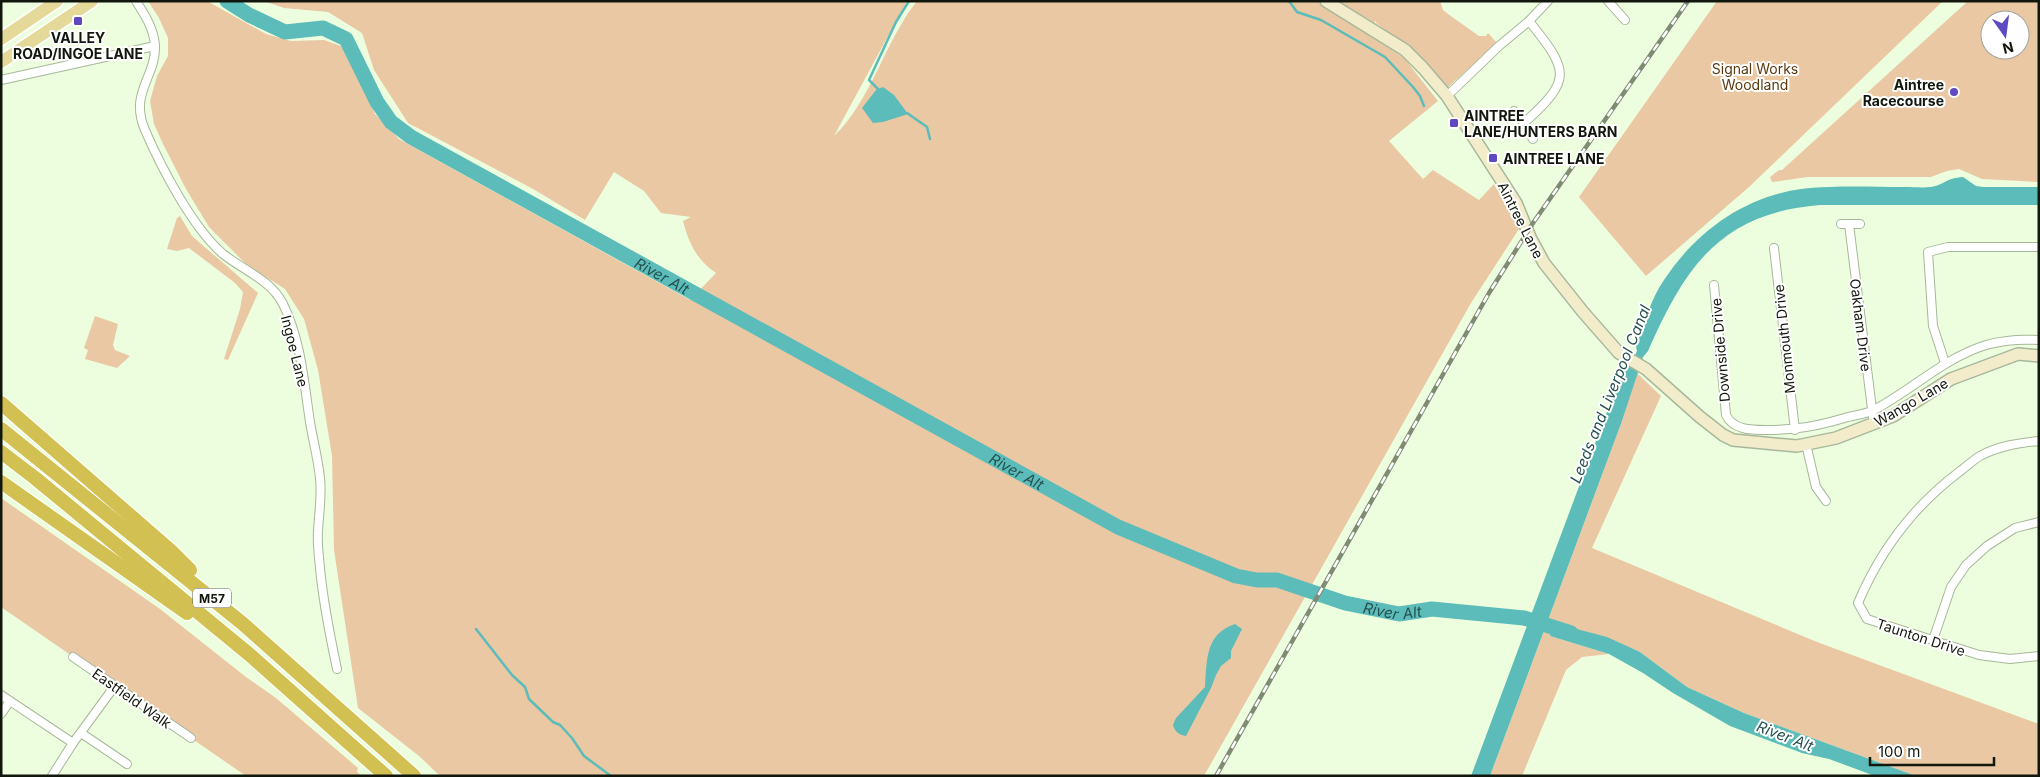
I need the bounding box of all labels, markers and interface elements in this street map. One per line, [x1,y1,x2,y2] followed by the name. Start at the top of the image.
[1980,10,2030,60] north arrow
[72,15,84,27] marker: VALLEY ROAD/INGOE LANE
[13,29,143,62] place label: VALLEY ROAD/INGOE LANE
[2001,39,2015,58] text: N
[1712,60,1798,93] park label: Signal Works Woodland
[1863,76,1944,109] place label: Aintree Racecourse
[1948,86,1960,98] marker: Aintree Racecourse
[1464,107,1617,140] place label: AINTREE LANE/HUNTERS BARN
[1448,117,1460,129] marker: AINTREE LANE/HUNTERS BARN
[1503,150,1604,167] place label: AINTREE LANE
[1487,152,1499,164] marker: AINTREE LANE
[1494,179,1548,261] street label: Aintree Lane
[632,253,694,299] water label: River Alt
[1847,278,1875,372] street label: Oakham Drive
[1770,284,1798,394] street label: Monmouth Drive
[1707,297,1733,403] street label: Downside Drive
[1566,302,1655,486] water label: Leeds and Liverpool Canal
[278,313,312,389] street label: Ingoe Lane
[1871,374,1951,430] street label: Wango Lane
[986,449,1048,494] water label: River Alt
[193,588,231,608] road number: M57
[1362,597,1424,623] water label: River Alt
[1875,615,1967,659] street label: Taunton Drive
[89,664,175,732] street label: Eastfield Walk
[1754,717,1817,756] water label: River Alt
[1870,734,1994,766] scale bar
[1878,742,1920,761] text: 100 m

